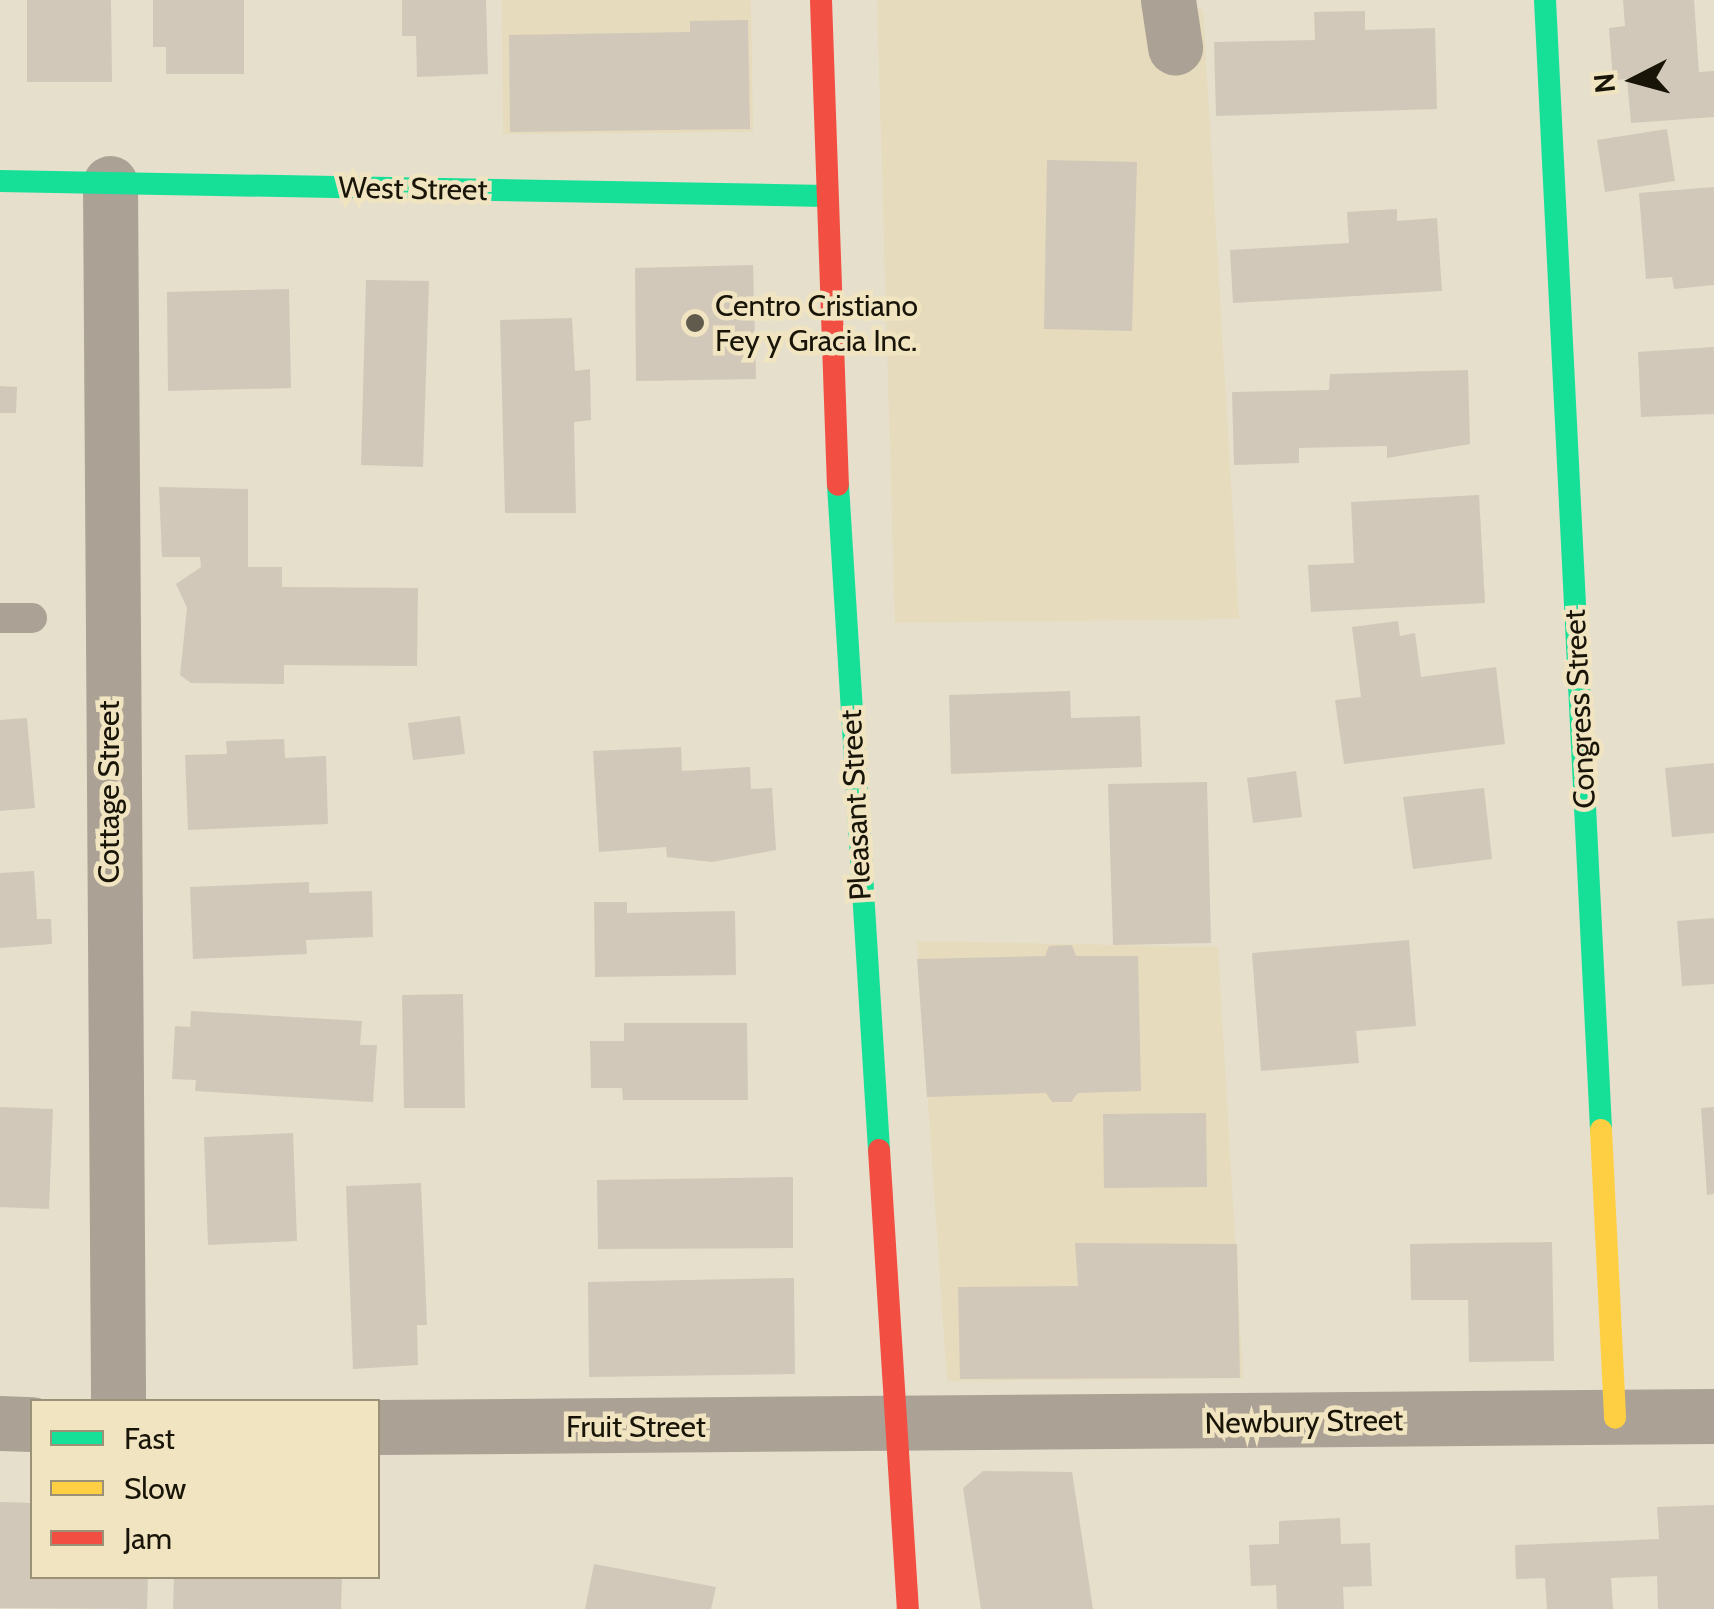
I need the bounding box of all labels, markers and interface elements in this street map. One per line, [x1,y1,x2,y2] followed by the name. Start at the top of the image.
[1584,30,1684,130] north arrow
[1586,72,1622,95] text: N
[338,170,488,208] street label: West Street
[715,288,918,358] place label: Centro Cristiano Fey y Gracia Inc.
[684,312,706,334] marker: Centro Cristiano Fey y Gracia Inc.
[1557,608,1603,810] street label: Congress Street
[91,700,127,884] street label: Cottage Street
[833,709,879,901] street label: Pleasant Street
[30,1399,380,1579] legend
[1204,1402,1404,1442] street label: Newbury Street
[566,1409,706,1445] street label: Fruit Street
[124,1420,175,1457] text: Fast
[124,1470,186,1507] text: Slow
[124,1520,172,1557] text: Jam

